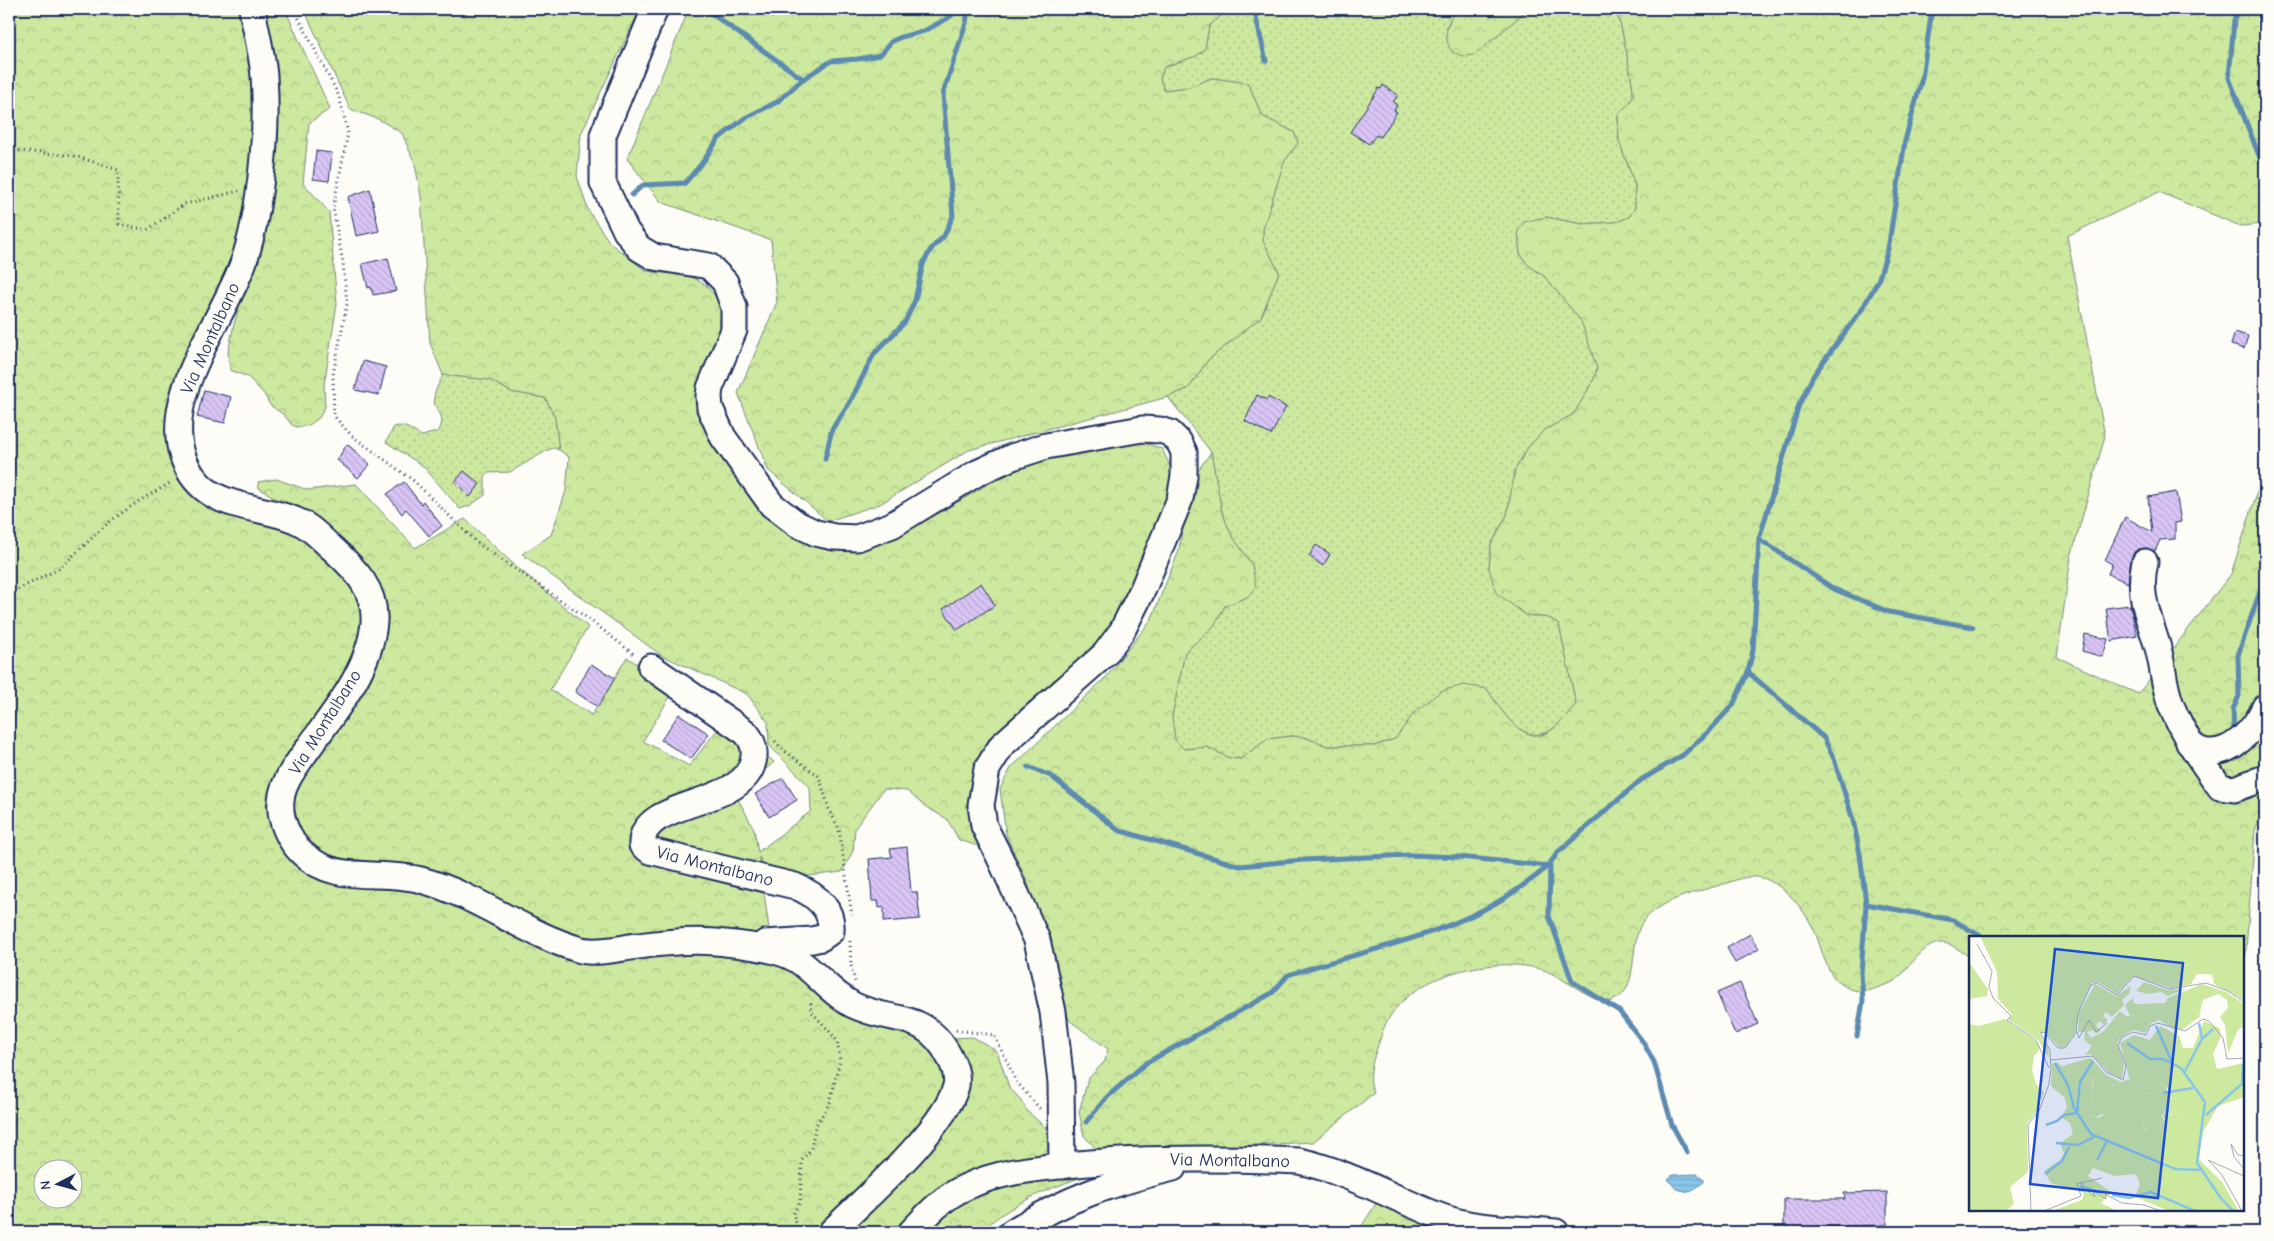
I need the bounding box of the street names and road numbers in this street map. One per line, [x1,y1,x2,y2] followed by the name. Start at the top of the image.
[176,279,244,397] street label: Via Montalbano
[285,666,366,779] street label: Via Montalbano
[654,842,776,891] street label: Via Montalbano
[1170,1149,1290,1172] street label: Via Montalbano

